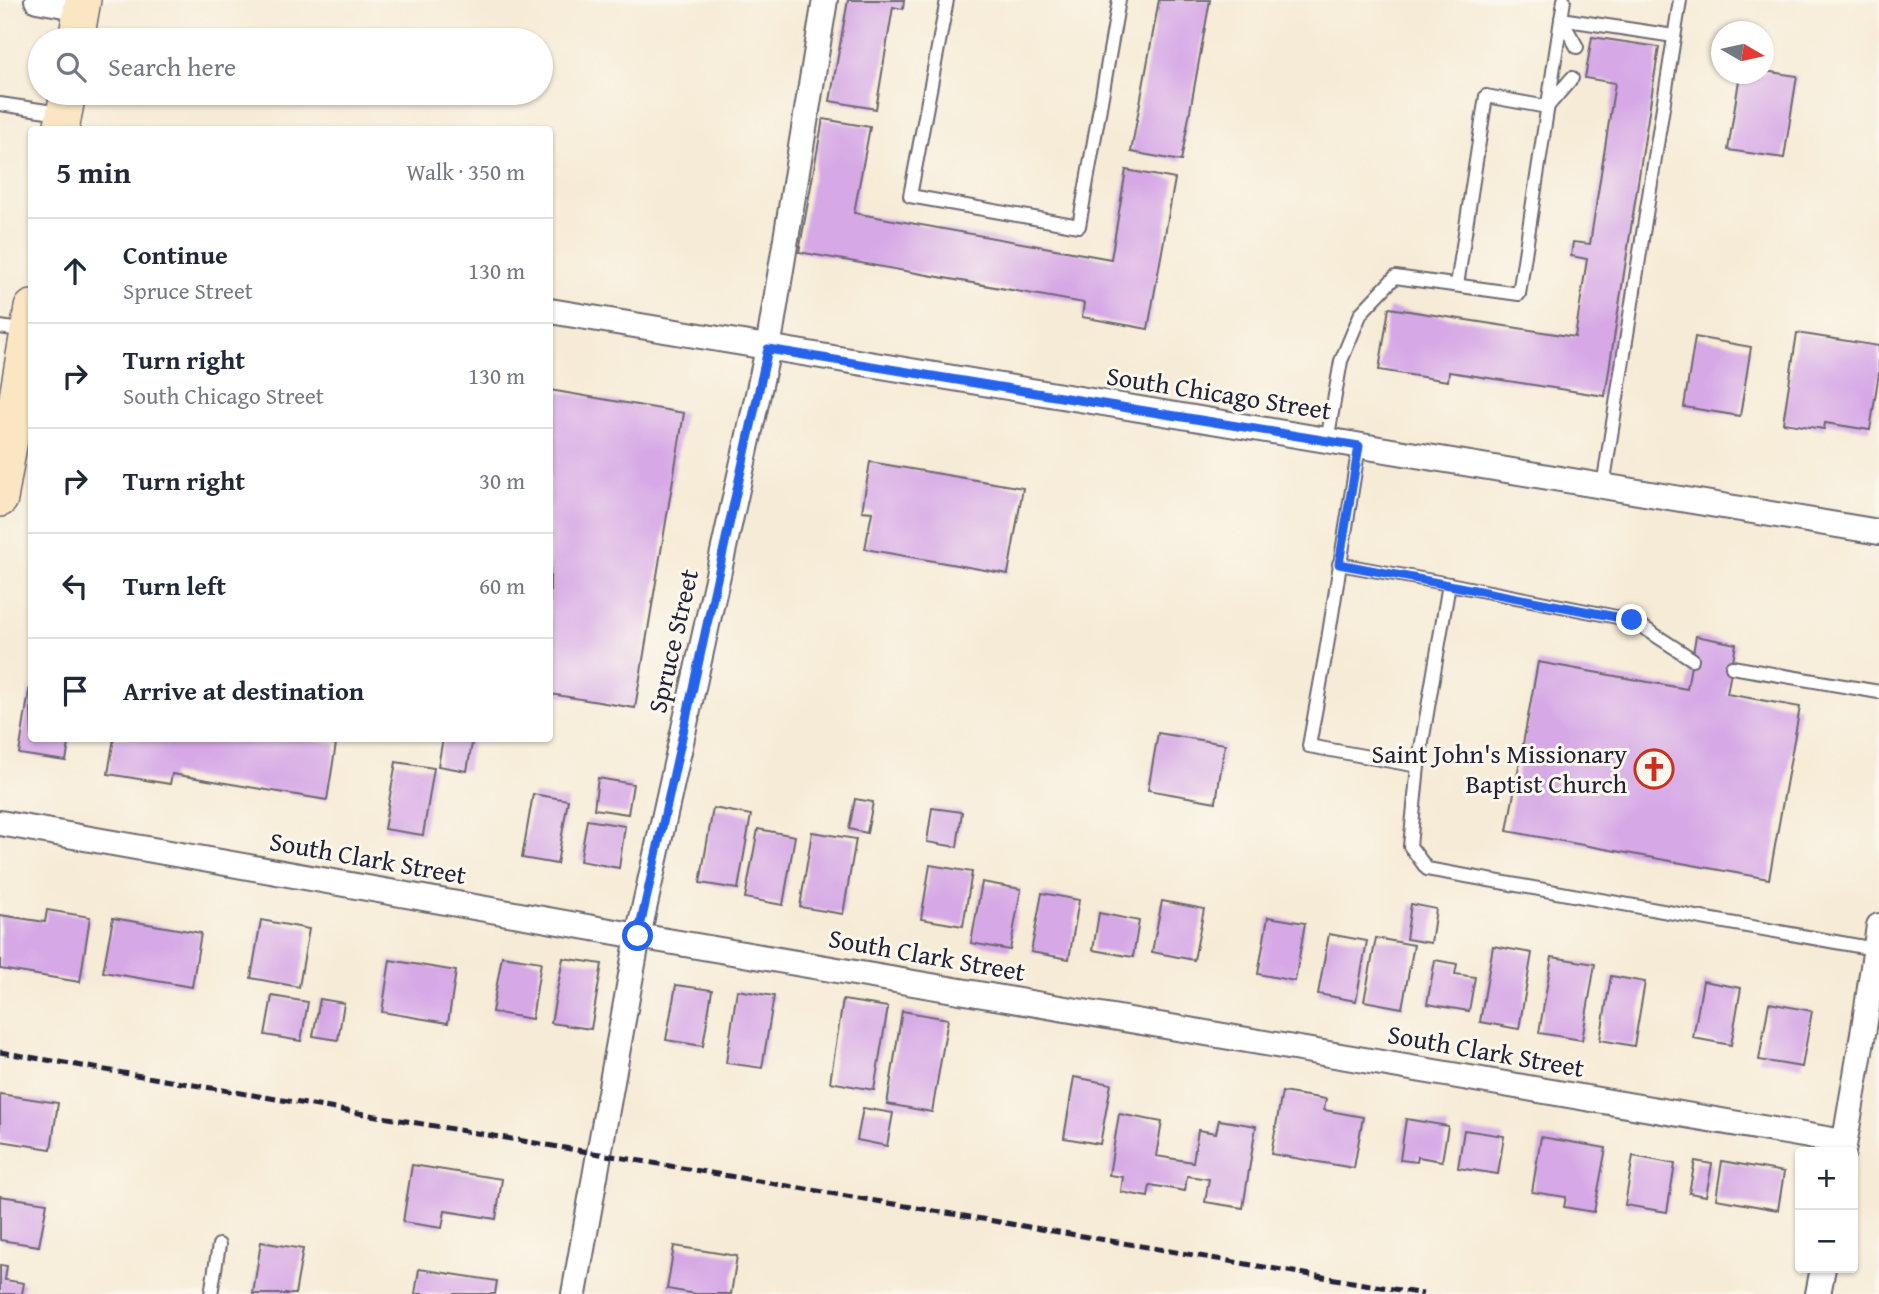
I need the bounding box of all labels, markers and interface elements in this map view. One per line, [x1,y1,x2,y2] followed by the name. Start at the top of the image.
[1711,21,1774,84] north arrow
[28,28,553,105] search box
[108,47,236,86] text: Search here
[52,48,90,86] icon: search
[56,150,131,194] text: 5 min
[406,155,525,188] text: Walk · 350 m
[123,235,228,274] text: Continue
[56,252,94,290] icon: ahead
[468,254,525,287] text: 130 m
[123,274,253,307] text: Spruce Street
[123,340,245,379] text: Turn right
[1104,355,1334,430] street label: South Chicago Street
[56,357,94,395] icon: right
[468,359,525,392] text: 130 m
[123,379,324,412] text: South Chicago Street
[123,461,245,500] text: Turn right
[56,462,94,500] icon: right
[479,464,525,497] text: 30 m
[637,565,708,717] street label: Spruce Street
[123,566,226,605] text: Turn left
[56,567,94,605] icon: left
[479,569,525,602] text: 60 m
[1616,604,1647,635] route end
[123,671,364,710] text: Arrive at destination
[56,672,94,710] icon: arrive
[1371,734,1627,803] place label: Saint John's Missionary Baptist Church
[1633,748,1675,790] church icon: Saint John's Missionary Baptist Church
[267,821,469,894] street label: South Clark Street
[826,918,1028,991] street label: South Clark Street
[622,920,653,951] route start
[1385,1014,1587,1087] street label: South Clark Street
[1795,1147,1858,1273] map controls
[1795,1147,1858,1210] button: +
[1795,1210,1858,1273] button: −

